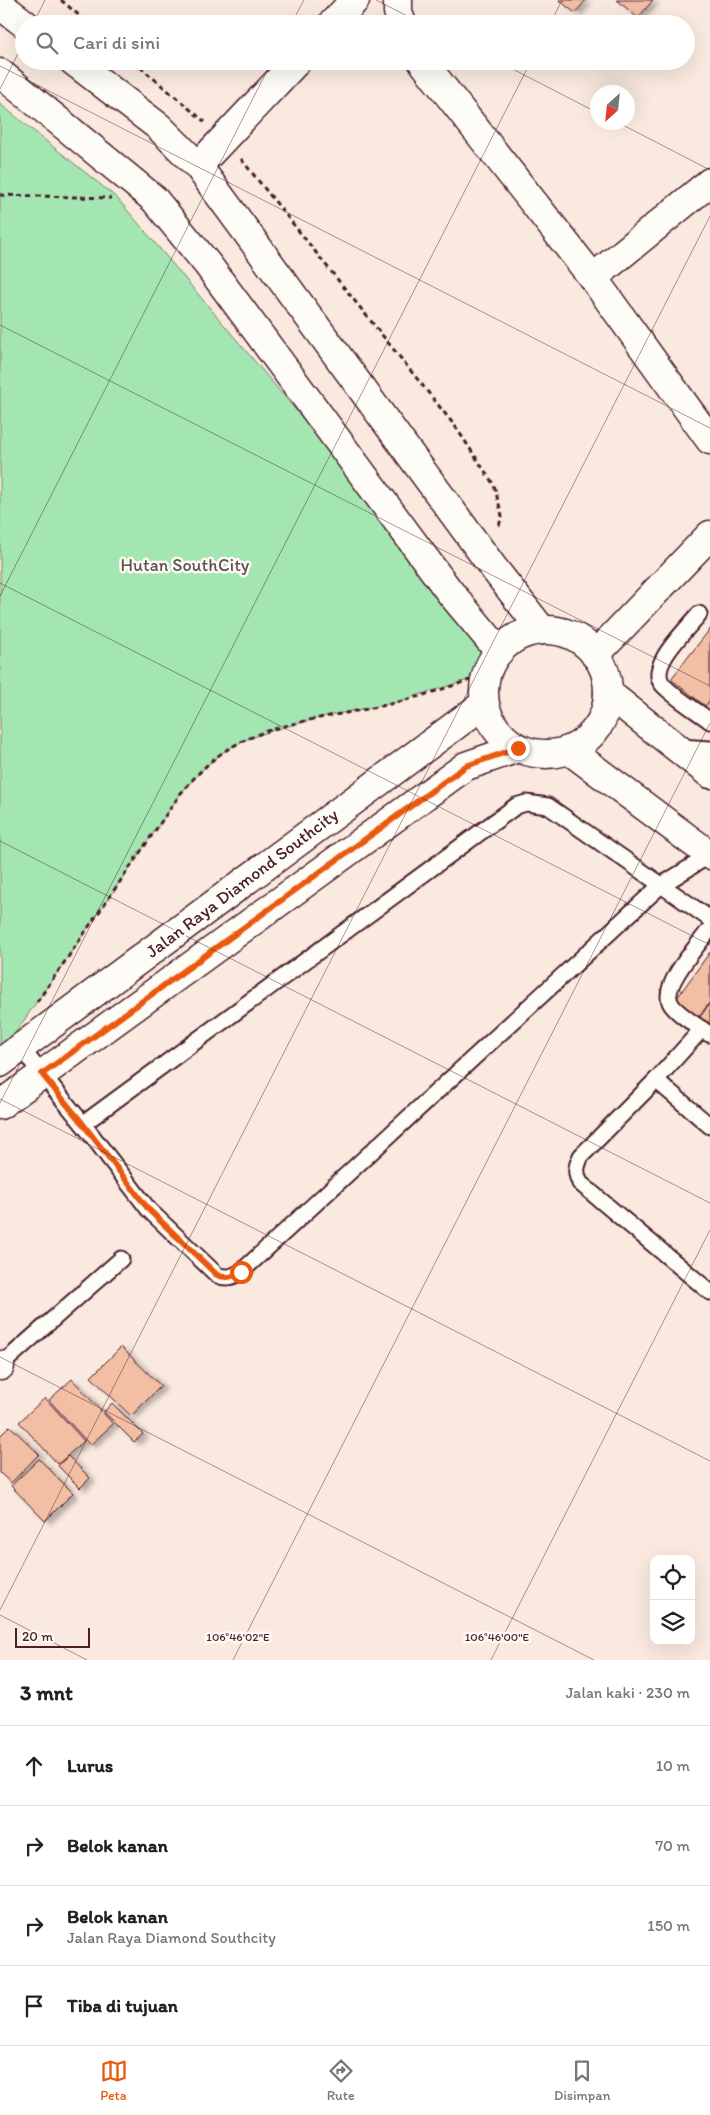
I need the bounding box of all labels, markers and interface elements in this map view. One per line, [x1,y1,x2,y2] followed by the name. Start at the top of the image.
[15,15,695,70] search box
[33,29,61,57] icon: search
[73,31,160,54] text: Cari di sini
[590,85,635,130] north arrow
[121,554,250,576] park label: Hutan SouthCity
[507,737,530,760] route end
[142,803,343,962] street label: Jalan Raya Diamond Southcity
[230,1261,253,1284] route start
[650,1555,695,1645] map controls
[650,1555,695,1600] button: locate
[650,1600,695,1645] button: layers
[15,1625,90,1648] scale bar
[22,1628,53,1645] text: 20 m
[206,1630,270,1644] text: 106°46'02"E
[465,1630,530,1644] text: 106°46'00"E
[20,1680,73,1705] text: 3 mnt
[566,1683,690,1702] text: Jalan kaki · 230 m
[20,1752,48,1780] icon: ahead
[67,1754,113,1777] text: Lurus
[656,1756,690,1775] text: 10 m
[20,1832,48,1860] icon: right
[67,1834,168,1857] text: Belok kanan
[655,1836,690,1855] text: 70 m
[67,1905,168,1928] text: Belok kanan
[20,1912,48,1940] icon: right
[647,1916,690,1935] text: 150 m
[67,1928,276,1947] text: Jalan Raya Diamond Southcity
[20,1992,48,2020] icon: arrive
[67,1994,178,2017] text: Tiba di tujuan
[100,2057,128,2104] tab: Peta
[327,2057,355,2104] tab: Rute
[554,2057,610,2104] tab: Disimpan

